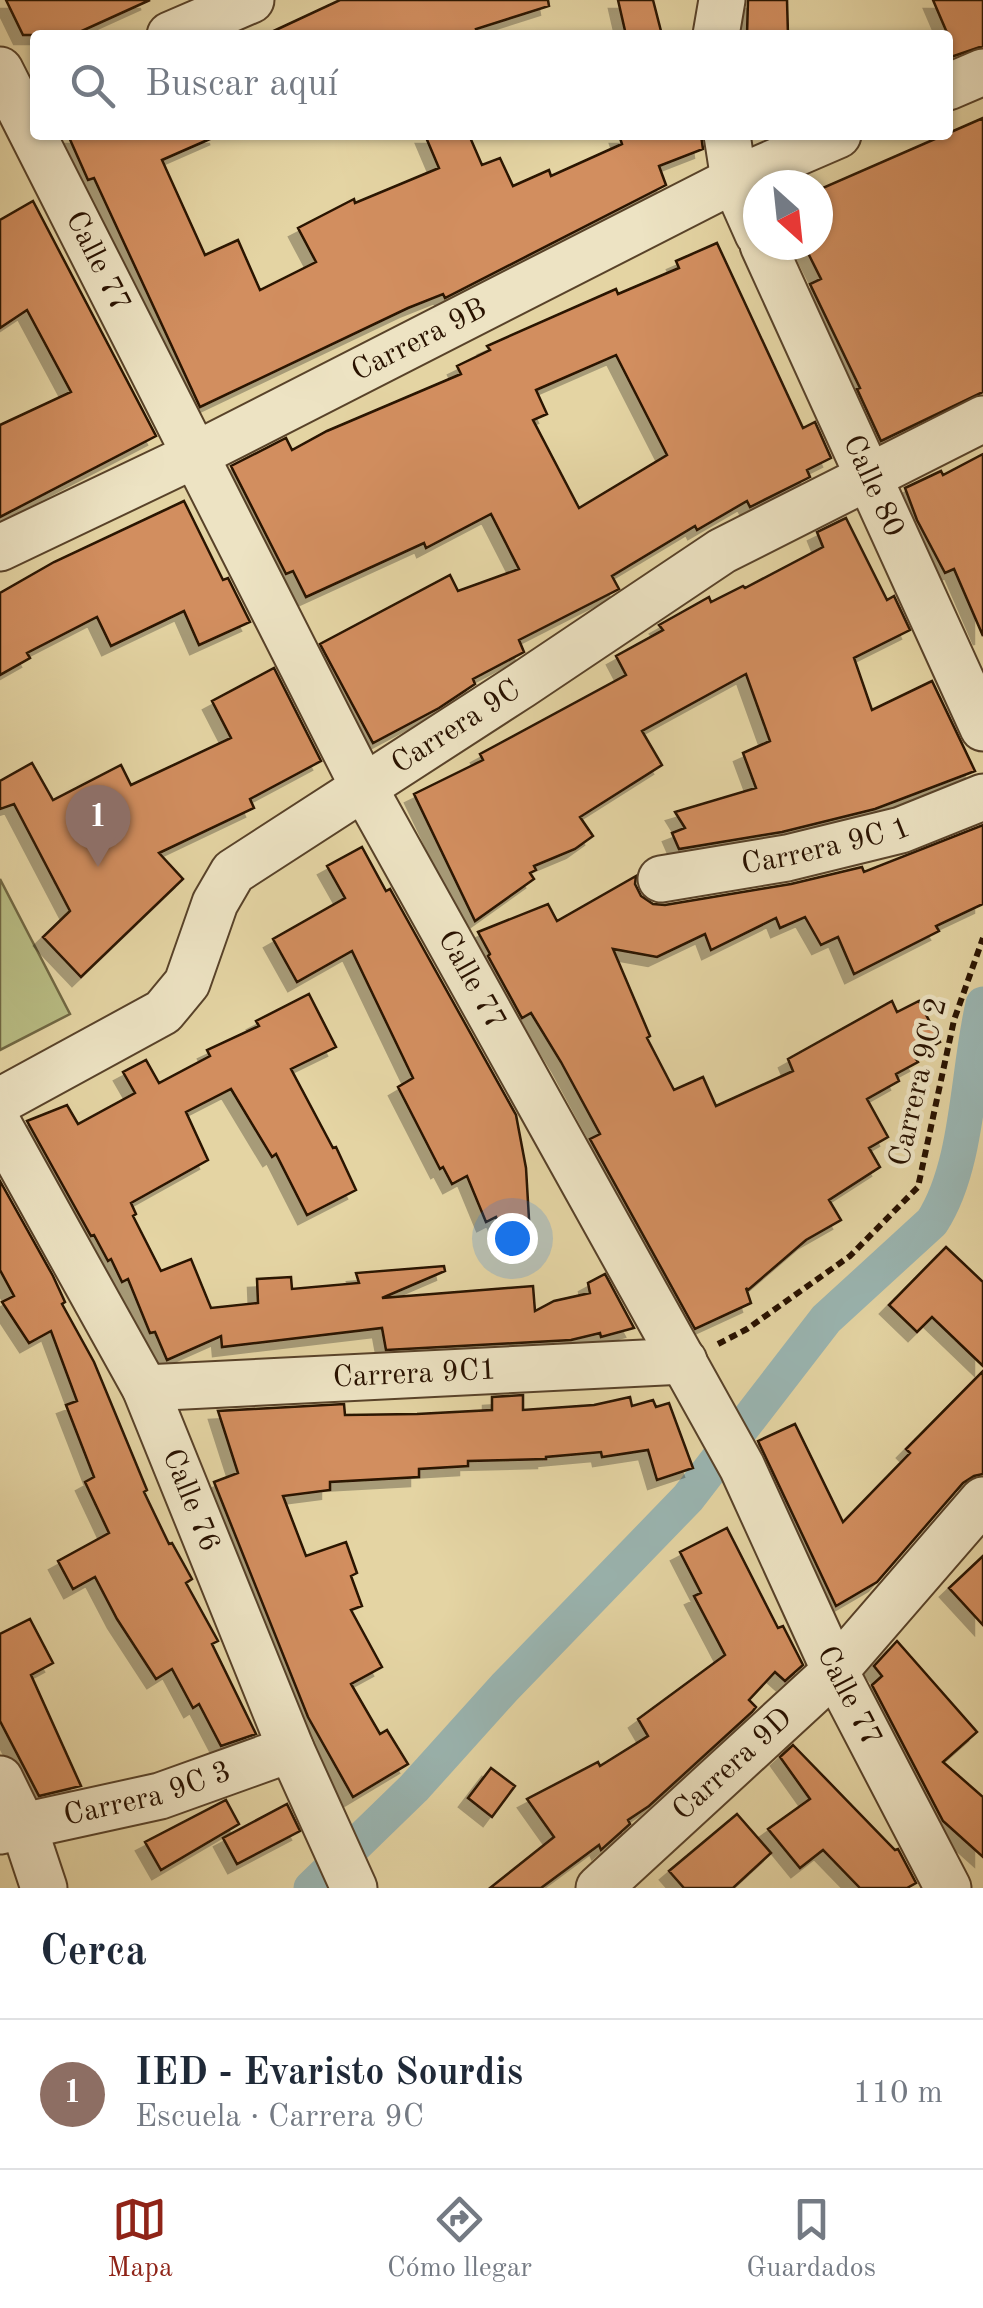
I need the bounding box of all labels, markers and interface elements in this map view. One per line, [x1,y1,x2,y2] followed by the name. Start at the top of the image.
[30,30,953,140] search box
[65,58,120,113] icon: search
[145,66,338,104] text: Buscar aquí
[743,170,833,260] north arrow
[59,207,135,317] street label: Calle 77
[347,294,492,387] street label: Carrera 9B
[837,431,909,542] street label: Calle 80
[387,675,526,780] street label: Carrera 9C
[66,784,130,867] pin: 1
[739,813,915,880] street label: Carrera 9C 1
[432,926,510,1035] street label: Calle 77
[885,995,953,1169] street label: Carrera 9C 2
[487,1213,538,1264] your location
[332,1355,497,1394] street label: Carrera 9C1
[156,1445,225,1556] street label: Calle 76
[811,1642,887,1751] street label: Calle 77
[668,1703,798,1827] street label: Carrera 9D
[61,1757,235,1832] street label: Carrera 9C 3
[40,1932,147,1974] text: Cerca
[135,2055,523,2093] text: IED - Evaristo Sourdis
[63,2078,82,2110] text: 1
[853,2078,943,2110] text: 110 m
[135,2102,424,2134] text: Escuela · Carrera 9C
[107,2192,173,2287] tab: Mapa
[387,2192,532,2287] tab: Cómo llegar
[746,2192,876,2287] tab: Guardados

